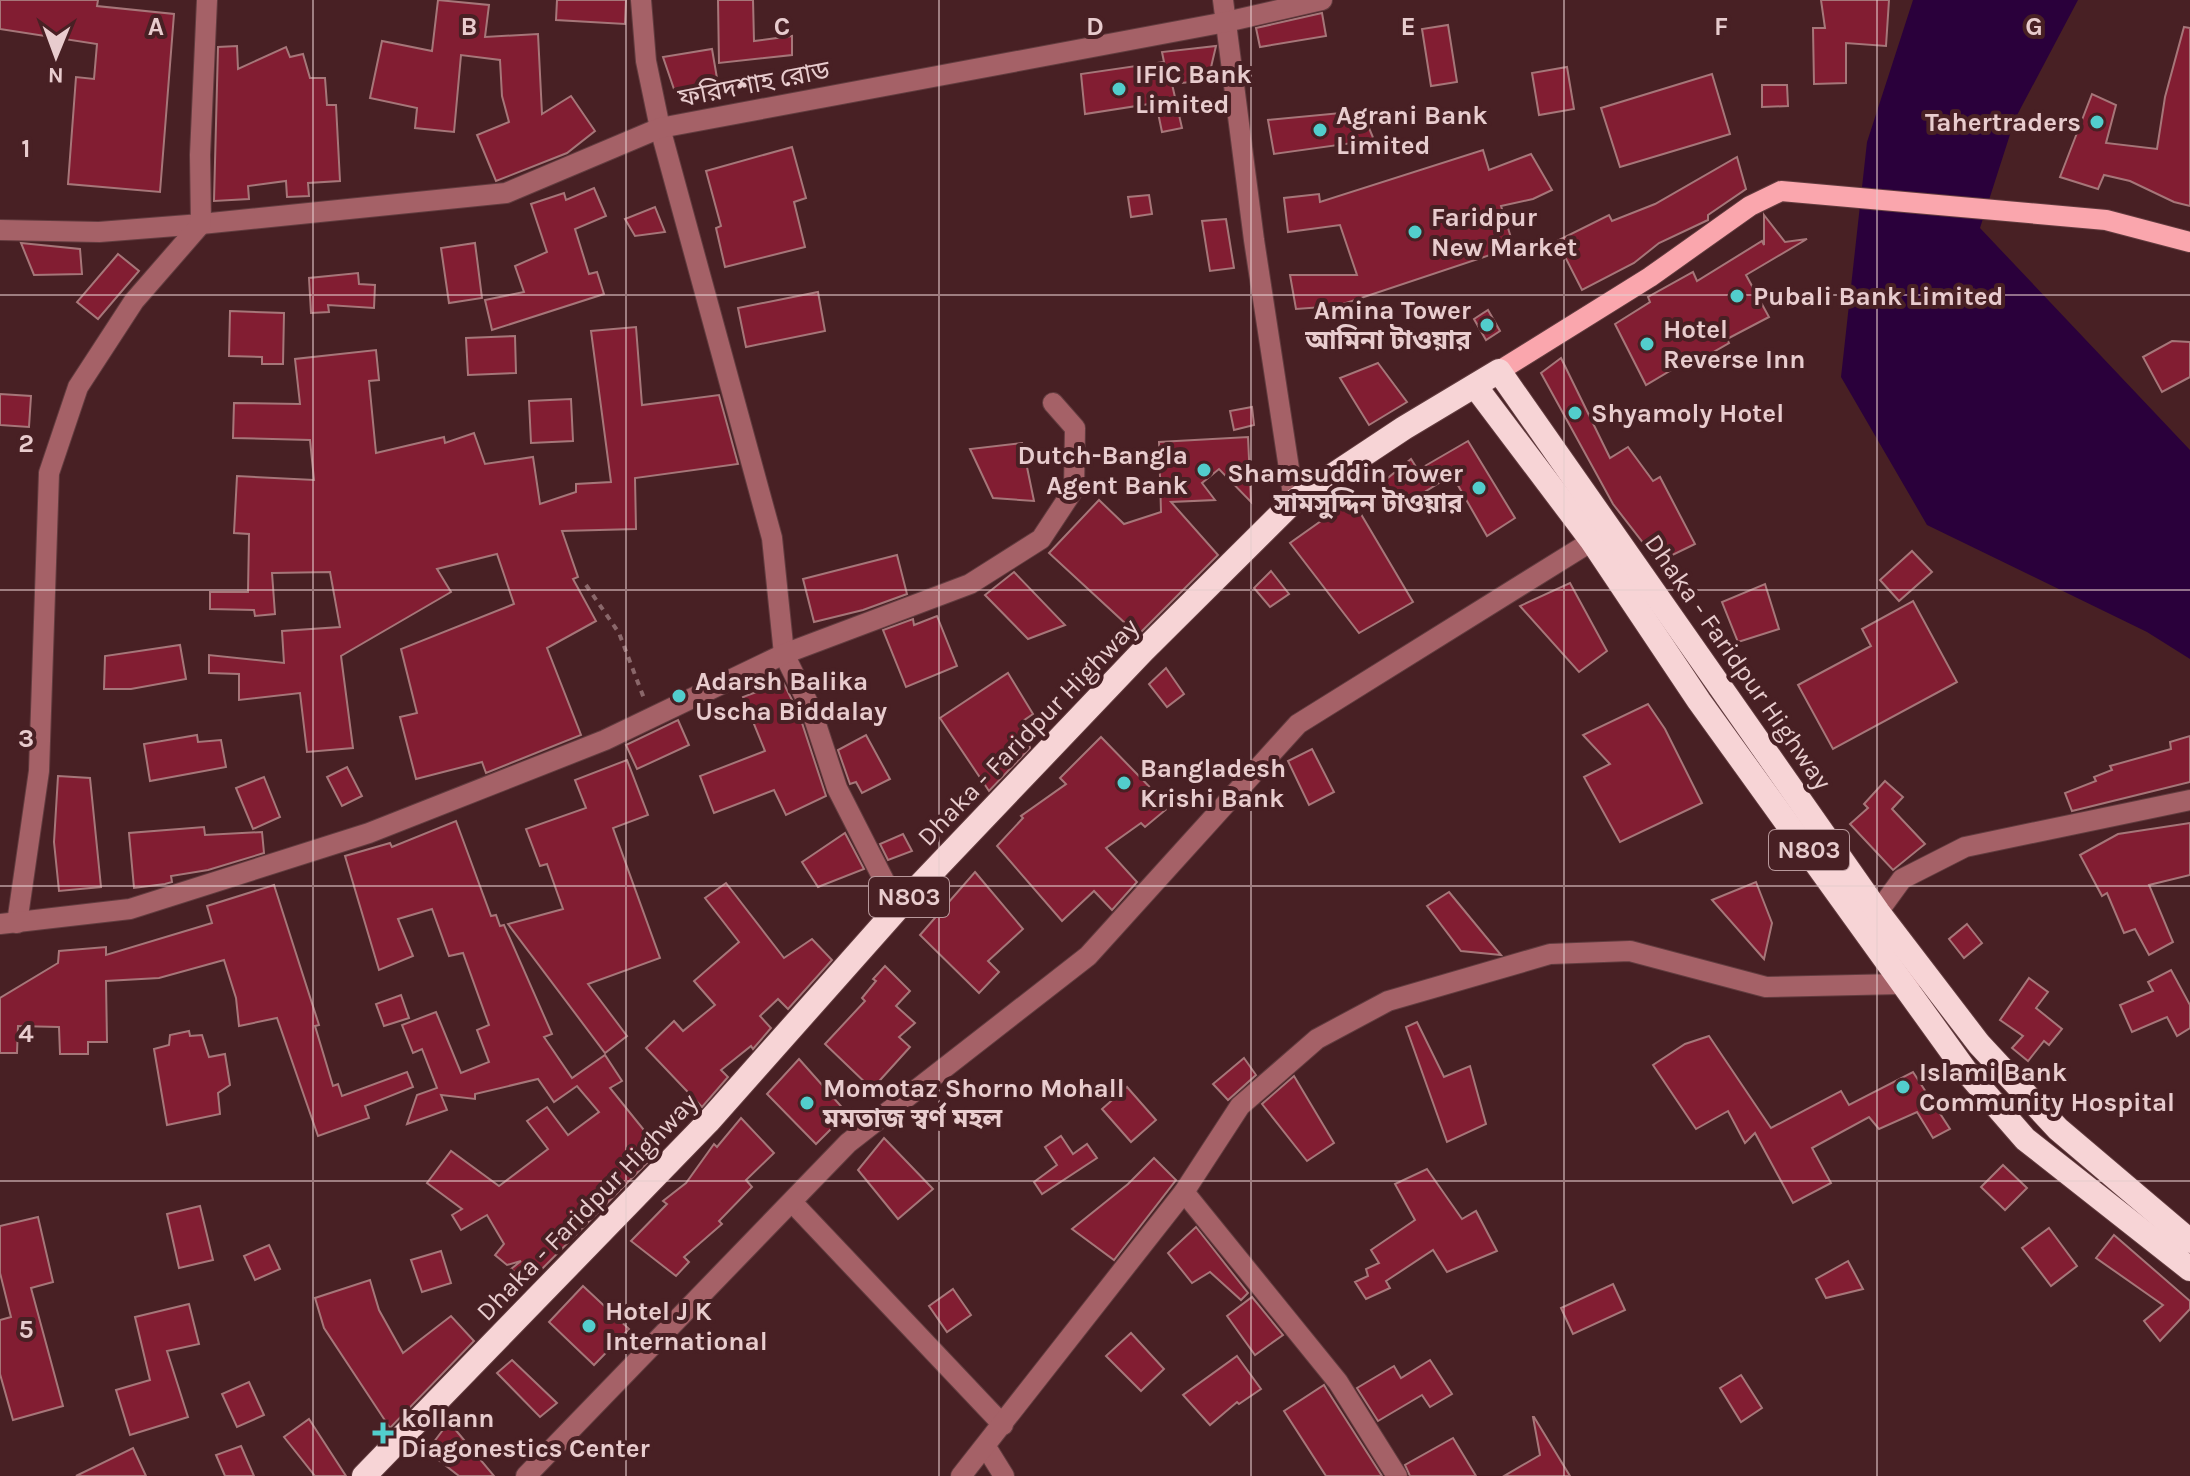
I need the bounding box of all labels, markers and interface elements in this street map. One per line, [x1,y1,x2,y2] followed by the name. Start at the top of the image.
[148,11,164,42] text: A
[461,11,477,42] text: B
[774,11,790,42] text: C
[1086,11,1104,42] text: D
[1400,11,1416,42] text: E
[1714,11,1728,42] text: F
[2025,11,2043,42] text: G
[16,16,96,96] north arrow
[675,54,833,114] street label: ফরিদশাহ রোড
[1135,59,1252,120] place label: IFIC Bank Limited
[48,62,64,88] text: N
[1110,80,1128,98] marker: IFIC Bank Limited
[1336,100,1488,161] place label: Agrani Bank Limited
[1925,107,2081,138] place label: Tahertraders
[2088,113,2106,131] marker: Tahertraders
[1311,121,1329,139] marker: Agrani Bank Limited
[21,133,31,164] text: 1
[1431,202,1577,263] place label: Faridpur New Market
[1406,223,1424,241] marker: Faridpur New Market
[1753,281,2003,312] place label: Pubali Bank Limited
[1728,287,1746,305] marker: Pubali Bank Limited
[1304,295,1472,356] place label: Amina Tower আমিনা টাওয়ার
[1663,314,1805,375] place label: Hotel Reverse Inn
[1478,316,1496,334] marker: Amina Tower আমিনা টাওয়ার
[1638,335,1656,353] marker: Hotel Reverse Inn
[1591,398,1784,429] place label: Shyamoly Hotel
[1566,404,1584,422] marker: Shyamoly Hotel
[18,428,34,459] text: 2
[1017,440,1188,501] place label: Dutch-Bangla Agent Bank
[1227,458,1464,520] place label: Shamsuddin Tower সামসুদ্দিন টাওয়ার
[1195,461,1213,479] marker: Dutch-Bangla Agent Bank
[1470,479,1488,497] marker: Shamsuddin Tower সামসুদ্দিন টাওয়ার
[1638,528,1838,796] street label: Dhaka - Faridpur Highway
[911,612,1145,852] street label: Dhaka - Faridpur Highway
[695,666,887,727] place label: Adarsh Balika Uscha Biddalay
[670,687,688,705] marker: Adarsh Balika Uscha Biddalay
[18,723,34,754] text: 3
[1140,753,1286,814] place label: Bangladesh Krishi Bank
[1115,774,1133,792] marker: Bangladesh Krishi Bank
[1769,830,1849,870] road number: N803
[869,877,949,917] road number: N803
[18,1018,34,1049] text: 4
[1919,1057,2175,1118] place label: Islami Bank Community Hospital
[822,1073,1125,1134] place label: Momotaz Shorno Mohall মমতাজ স্বর্ণ মহল
[1894,1078,1912,1096] marker: Islami Bank Community Hospital
[470,1087,704,1327] street label: Dhaka - Faridpur Highway
[798,1094,816,1112] marker: Momotaz Shorno Mohall মমতাজ স্বর্ণ মহল
[605,1296,768,1357] place label: Hotel J K International
[18,1314,34,1345] text: 5
[580,1317,598,1335] marker: Hotel J K International
[401,1403,650,1464] place label: kollann Diagonestics Center
[372,1422,394,1444] marker: kollann Diagonestics Center

